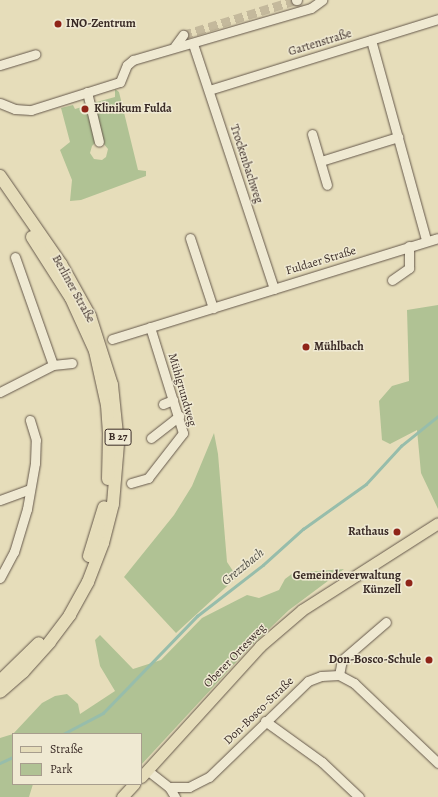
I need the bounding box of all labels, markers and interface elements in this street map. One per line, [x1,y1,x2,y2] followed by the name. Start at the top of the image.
[66,17,136,31] place label: INO-Zentrum
[53,19,63,29] marker: INO-Zentrum
[287,27,353,59] street label: Gartenstraße
[94,102,172,116] place label: Klinikum Fulda
[79,103,91,115] marker: Klinikum Fulda
[226,123,266,205] street label: Trockenbachweg
[284,243,358,279] street label: Fuldaer Straße
[48,253,98,325] street label: Berliner Straße
[314,340,364,354] place label: Mühlbach
[301,342,311,352] marker: Mühlbach
[165,352,199,428] street label: Mühlgrundweg
[104,428,132,446] road number: B 27
[348,525,389,539] place label: Rathaus
[392,527,402,537] marker: Rathaus
[219,545,267,589] water label: Grezzbach
[293,569,401,597] place label: Gemeindeverwaltung Künzell
[404,578,414,588] marker: Gemeindeverwaltung Künzell
[201,621,269,691] street label: Oberer Ortesweg
[329,653,421,667] place label: Don-Bosco-Schule
[424,655,434,665] marker: Don-Bosco-Schule
[221,674,297,748] street label: Don-Bosco-Straße
[12,733,142,785] legend
[50,741,83,757] text: Straße
[50,761,73,777] text: Park

